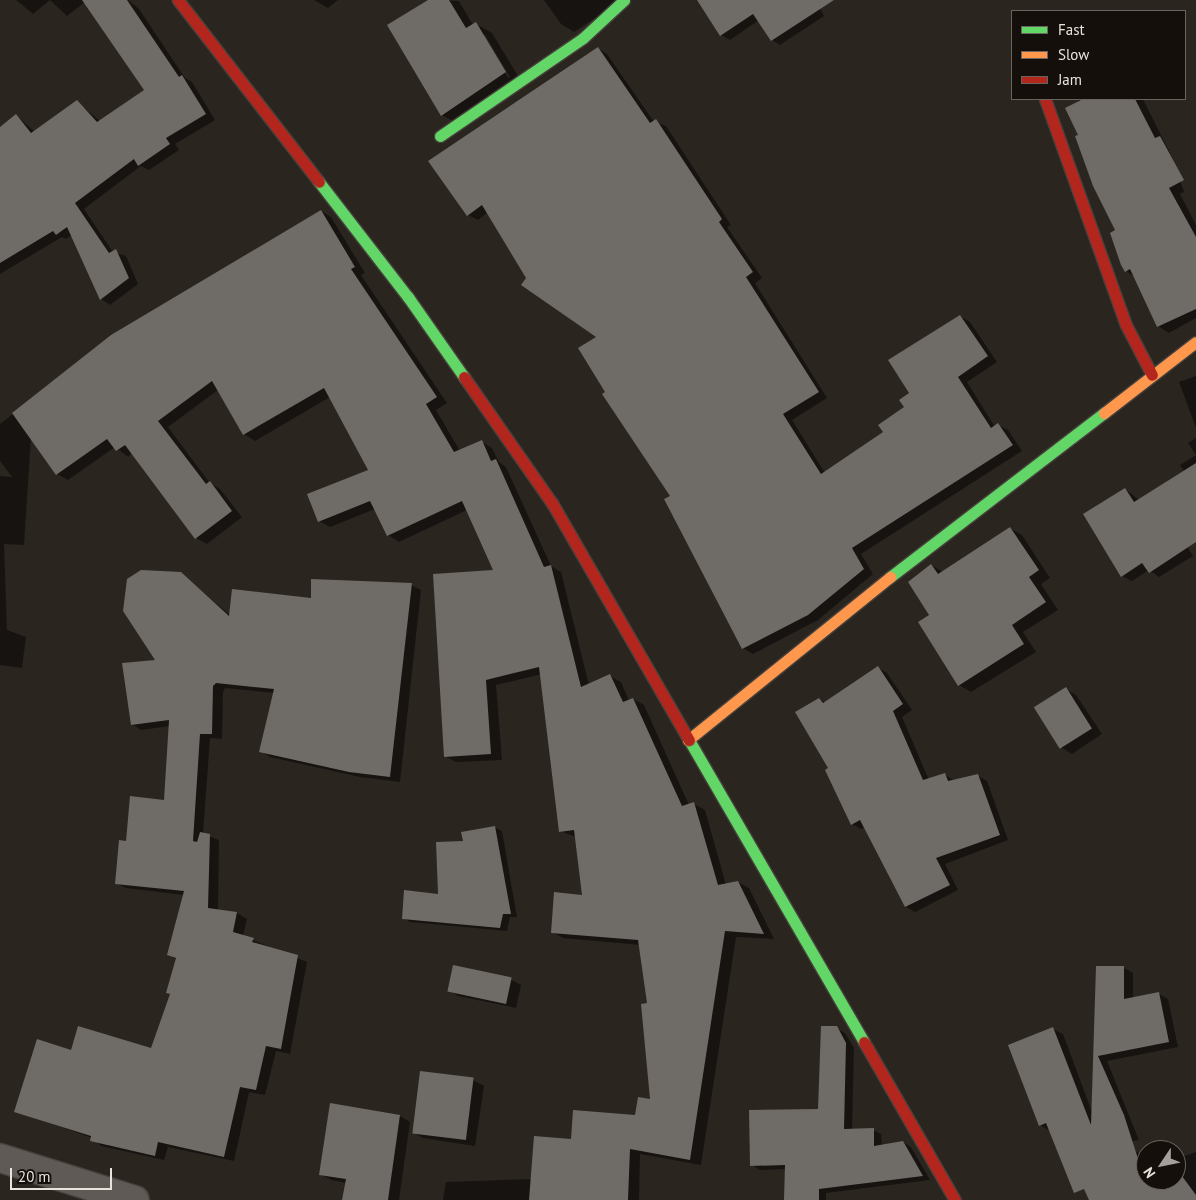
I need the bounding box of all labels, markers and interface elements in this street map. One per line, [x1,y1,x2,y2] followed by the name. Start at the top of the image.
[1011,10,1186,100] legend
[1058,20,1085,39] text: Fast
[1058,45,1089,64] text: Slow
[1058,70,1082,89] text: Jam
[1136,1140,1186,1190] north arrow
[12,1158,115,1190] scale bar
[1139,1164,1159,1182] text: N
[18,1167,51,1186] text: 20 m

